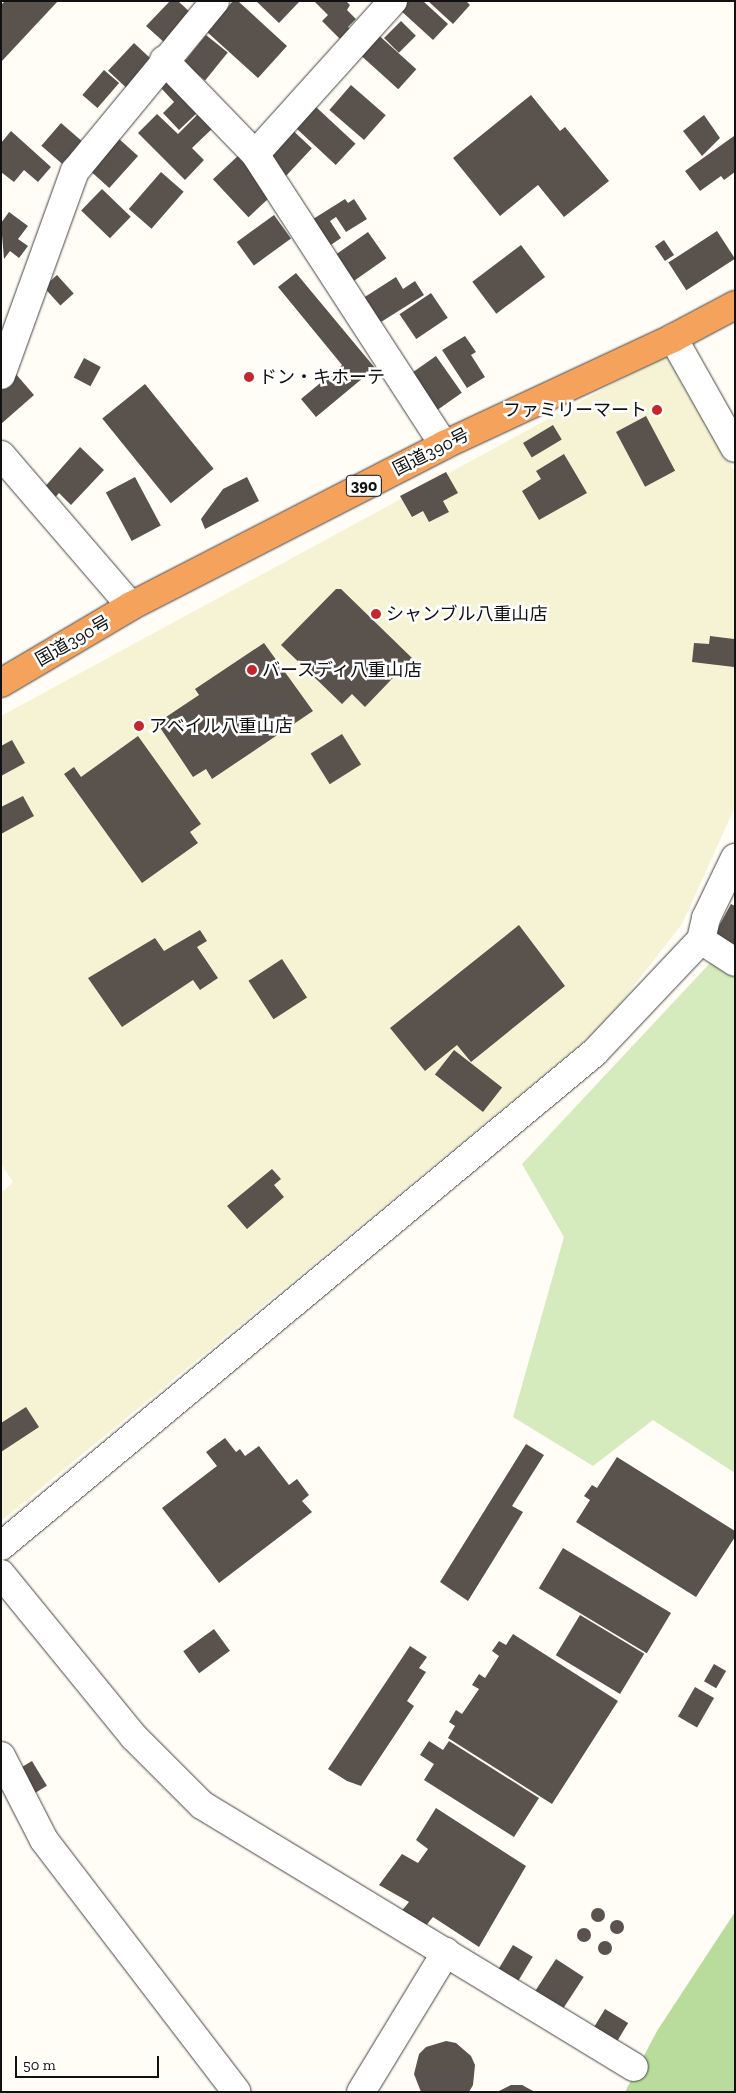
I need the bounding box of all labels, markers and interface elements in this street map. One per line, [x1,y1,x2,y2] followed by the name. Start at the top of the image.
[259,366,385,388] place label: ドン・キホーテ
[243,371,255,383] marker: ドン・キホーテ
[503,399,647,421] place label: ファミリーマート
[651,404,663,416] marker: ファミリーマート
[389,424,473,480] street label: 国道390号
[345,472,383,500] road number: 390
[386,603,548,625] place label: シャンブル八重山店
[370,608,382,620] marker: シャンブル八重山店
[32,611,114,671] street label: 国道390号
[262,659,424,681] place label: バースディ八重山店
[246,664,258,676] marker: バースディ八重山店
[149,715,293,737] place label: アベイル八重山店
[133,720,145,732] marker: アベイル八重山店
[18,2046,161,2078] scale bar
[23,2056,56,2074] text: 50 m

